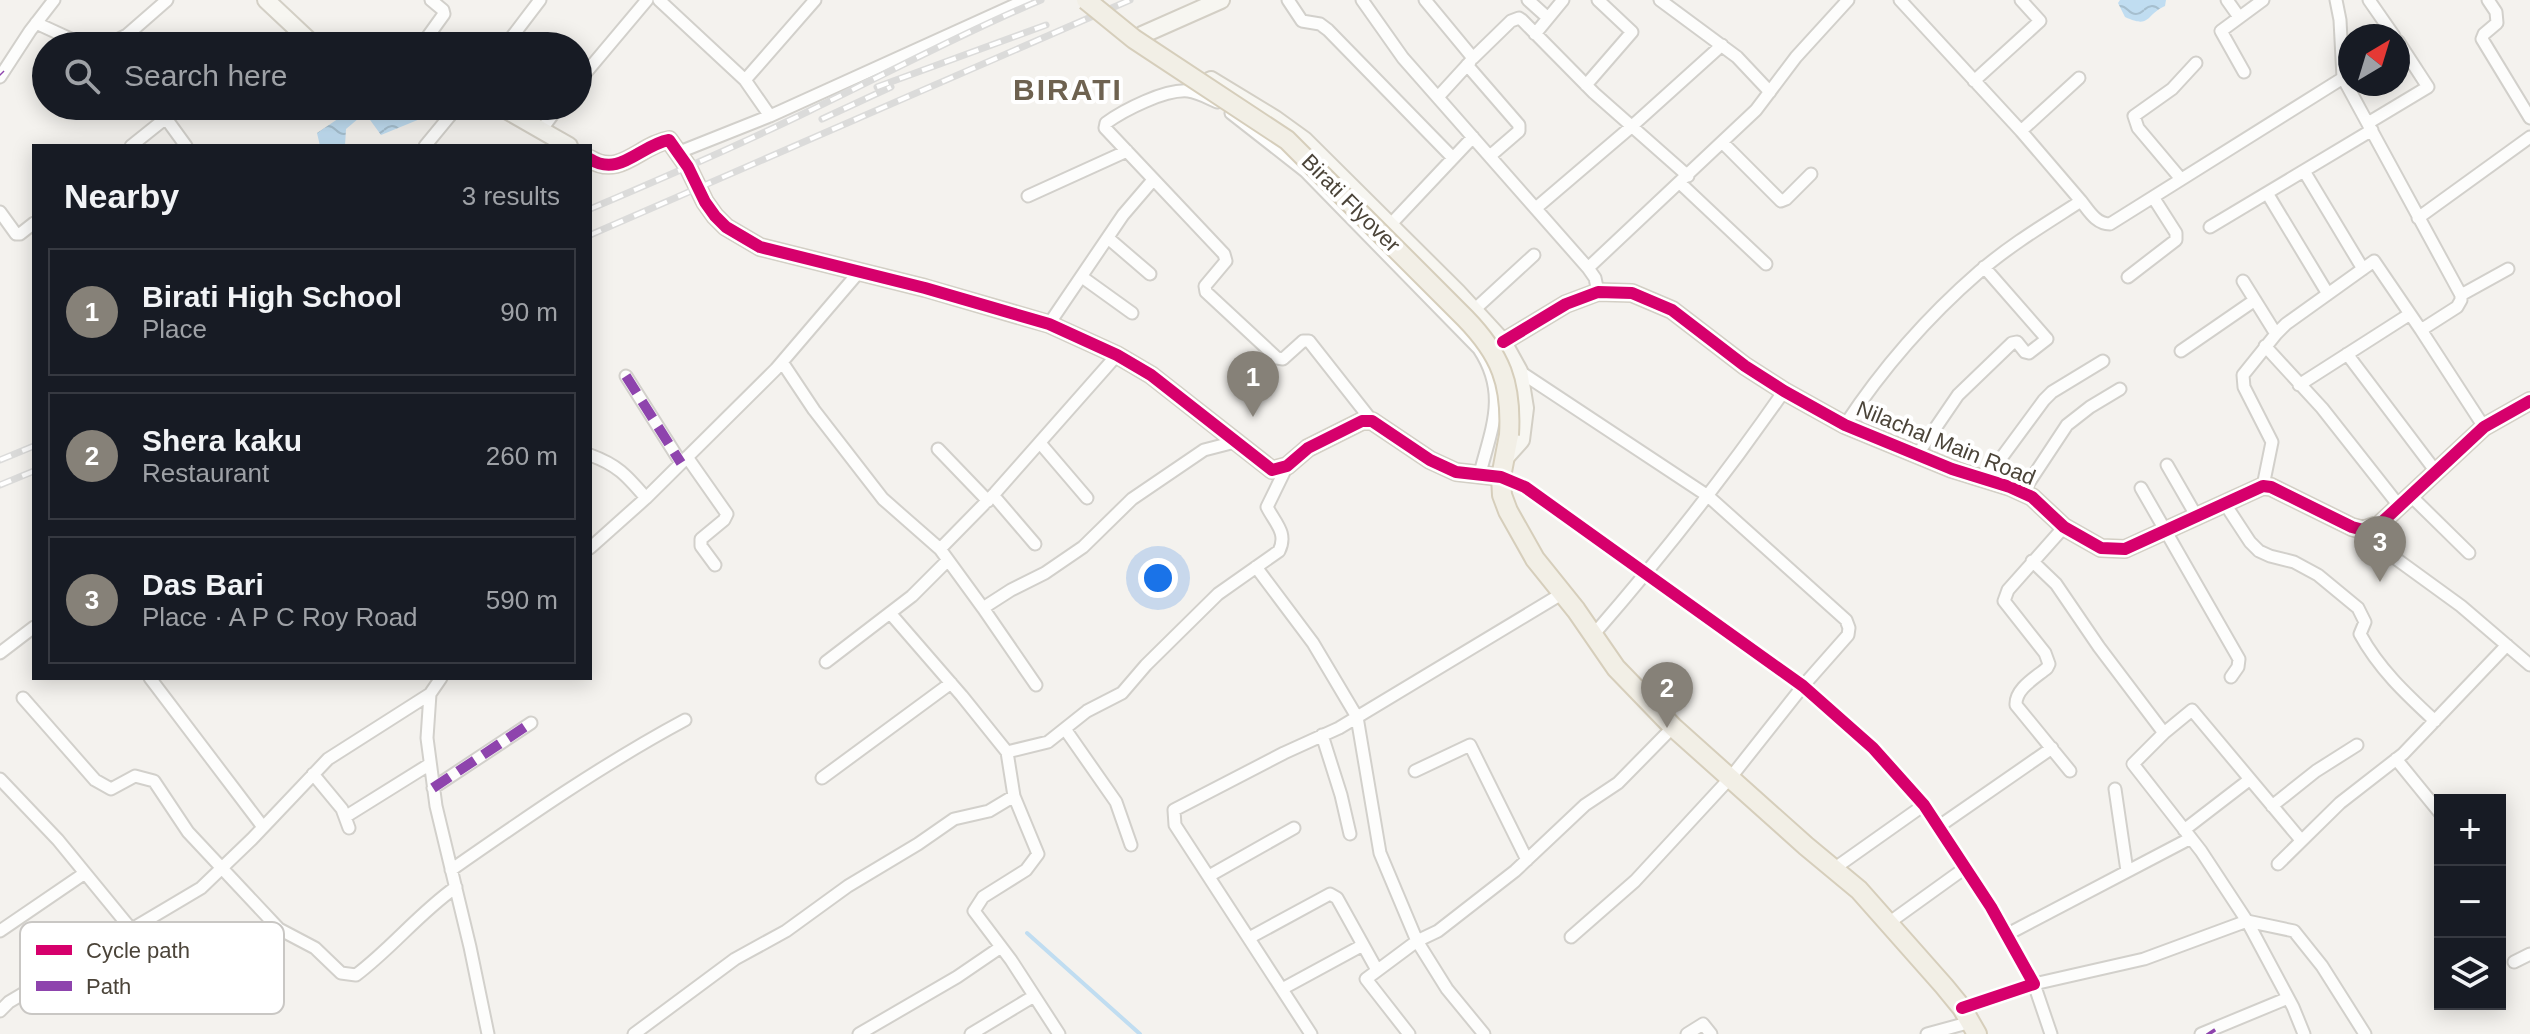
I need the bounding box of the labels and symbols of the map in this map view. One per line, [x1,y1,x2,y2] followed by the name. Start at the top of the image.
[2338,24,2410,96] north arrow
[1013,73,1123,106] district label: BIRATI
[1297,149,1405,257] street label: Birati Flyover
[1227,351,1279,417] pin: 1
[1853,396,2039,490] street label: Nilachal Main Road
[2354,516,2406,582] pin: 3
[1138,558,1178,598] your location
[1641,662,1693,728] pin: 2
[20,922,284,1014] legend
[86,938,190,963] text: Cycle path
[86,974,131,999] text: Path

